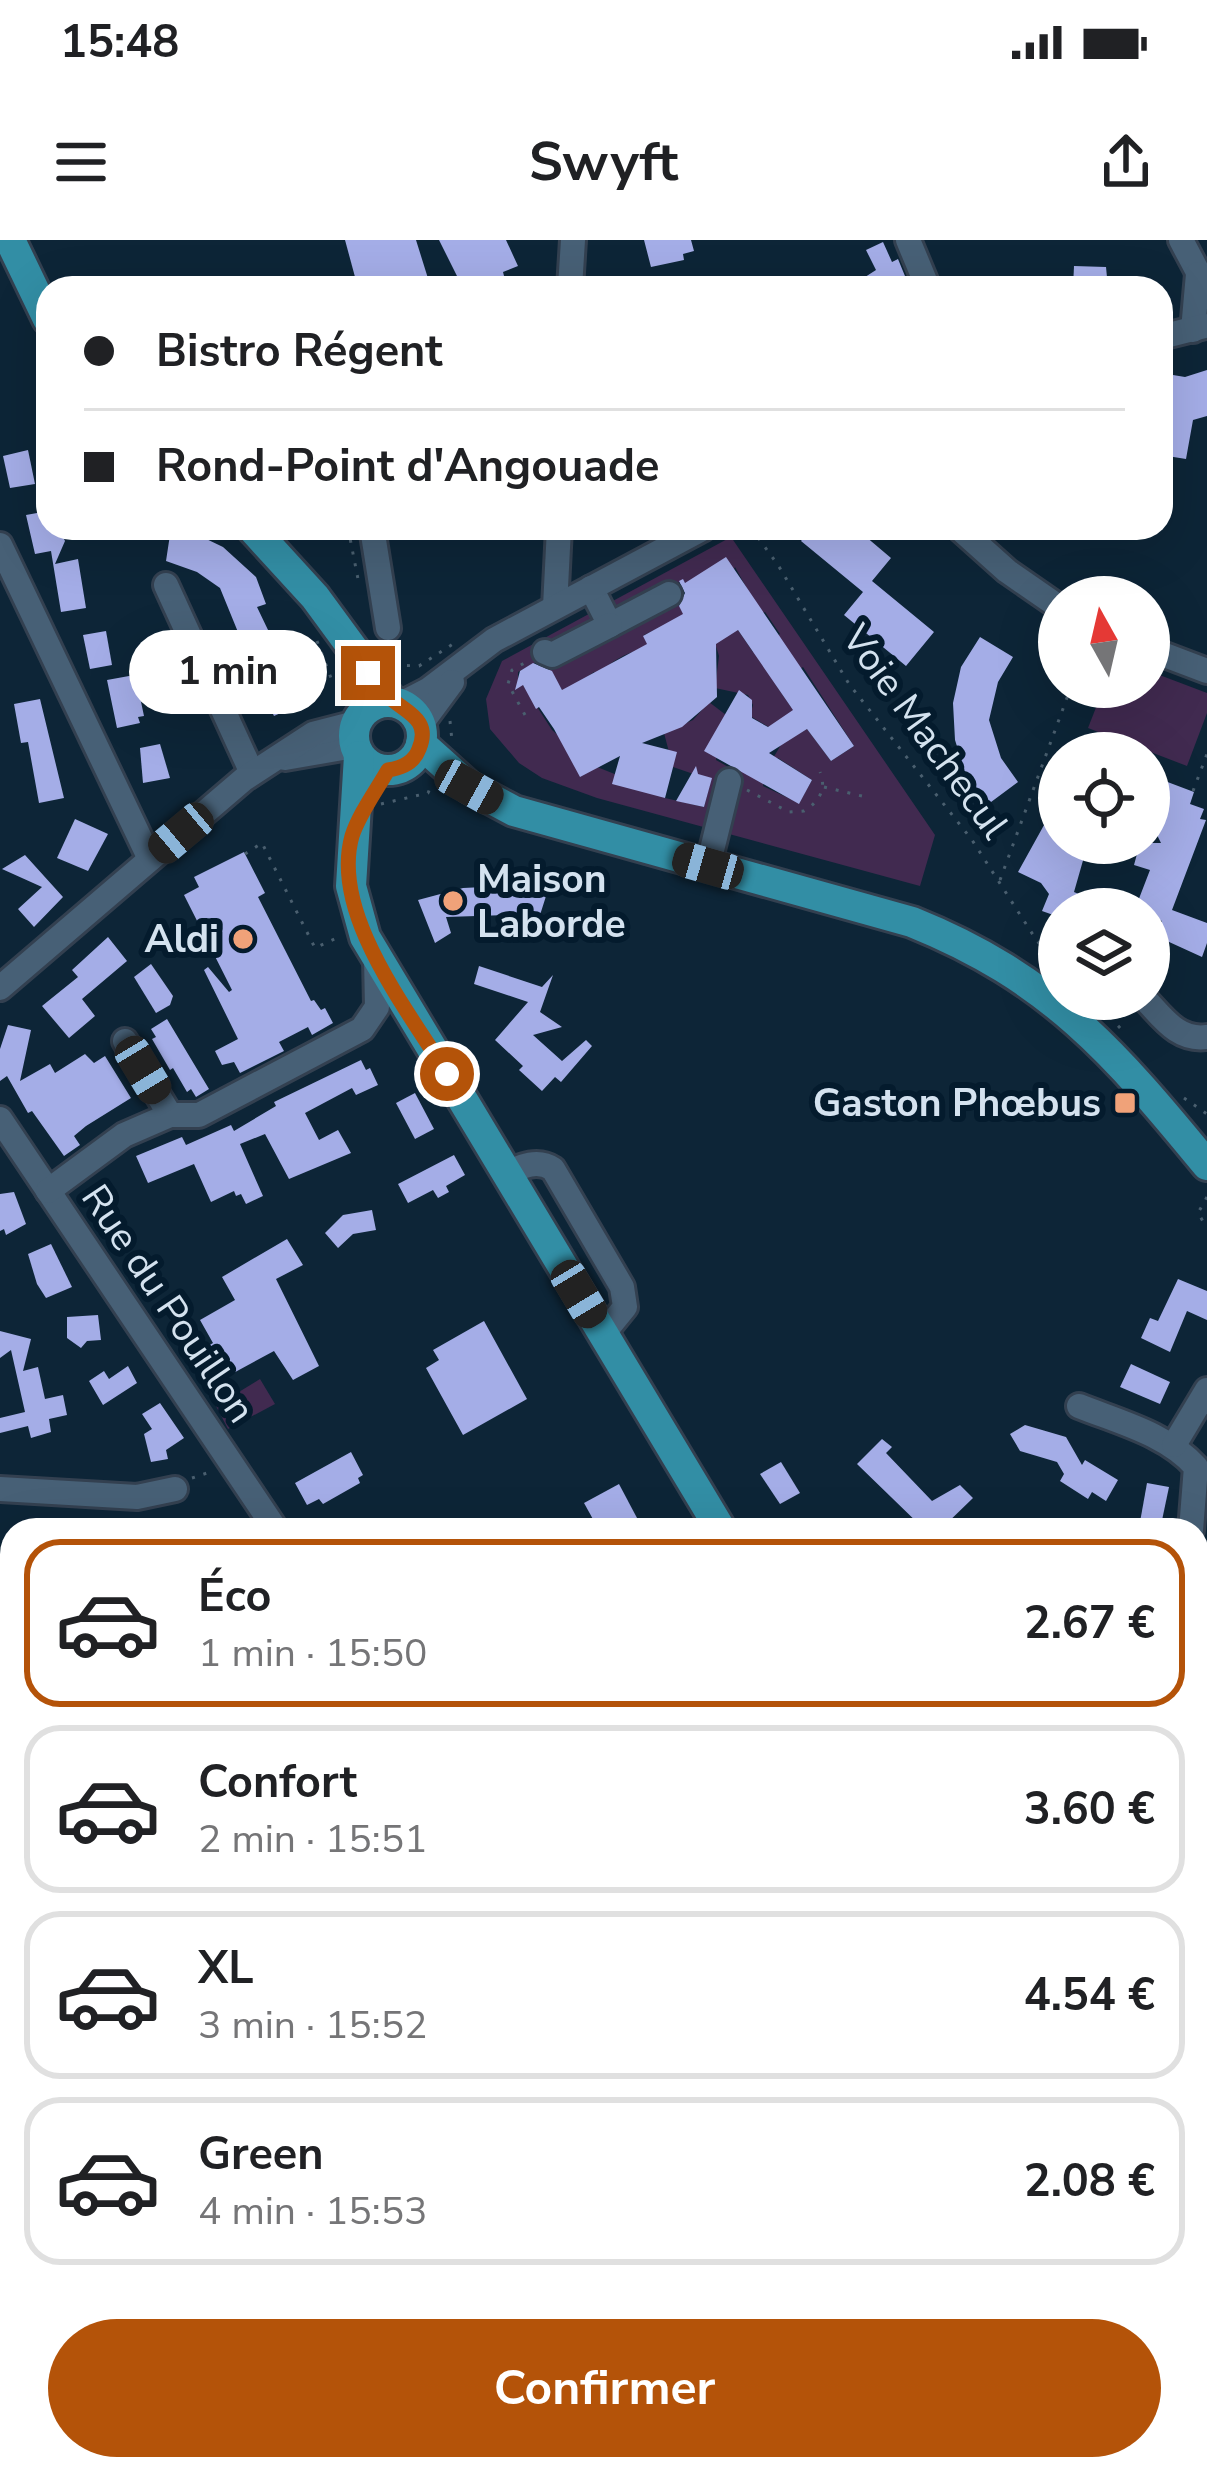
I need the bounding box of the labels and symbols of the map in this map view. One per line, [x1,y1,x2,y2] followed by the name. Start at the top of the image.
[1038,576,1170,708] north arrow
[829,613,1021,850] street label: Voie Machecul
[128,631,326,715] callout: 1 min
[341,646,395,700] route end
[429,754,509,820] car
[142,796,220,870] car
[668,839,748,893] car
[477,853,626,951] place label: Maison Laborde
[440,888,466,914] marker: Maison Laborde
[144,913,219,966] place label: Aldi
[230,926,256,952] marker: Aldi
[109,1030,177,1110] car
[420,1047,474,1101] route start
[813,1077,1101,1130] place label: Gaston Phœbus
[1112,1090,1138,1116] marker: Gaston Phœbus
[69,1175,267,1433] street label: Rue du Pouillon
[545,1254,613,1334] car

